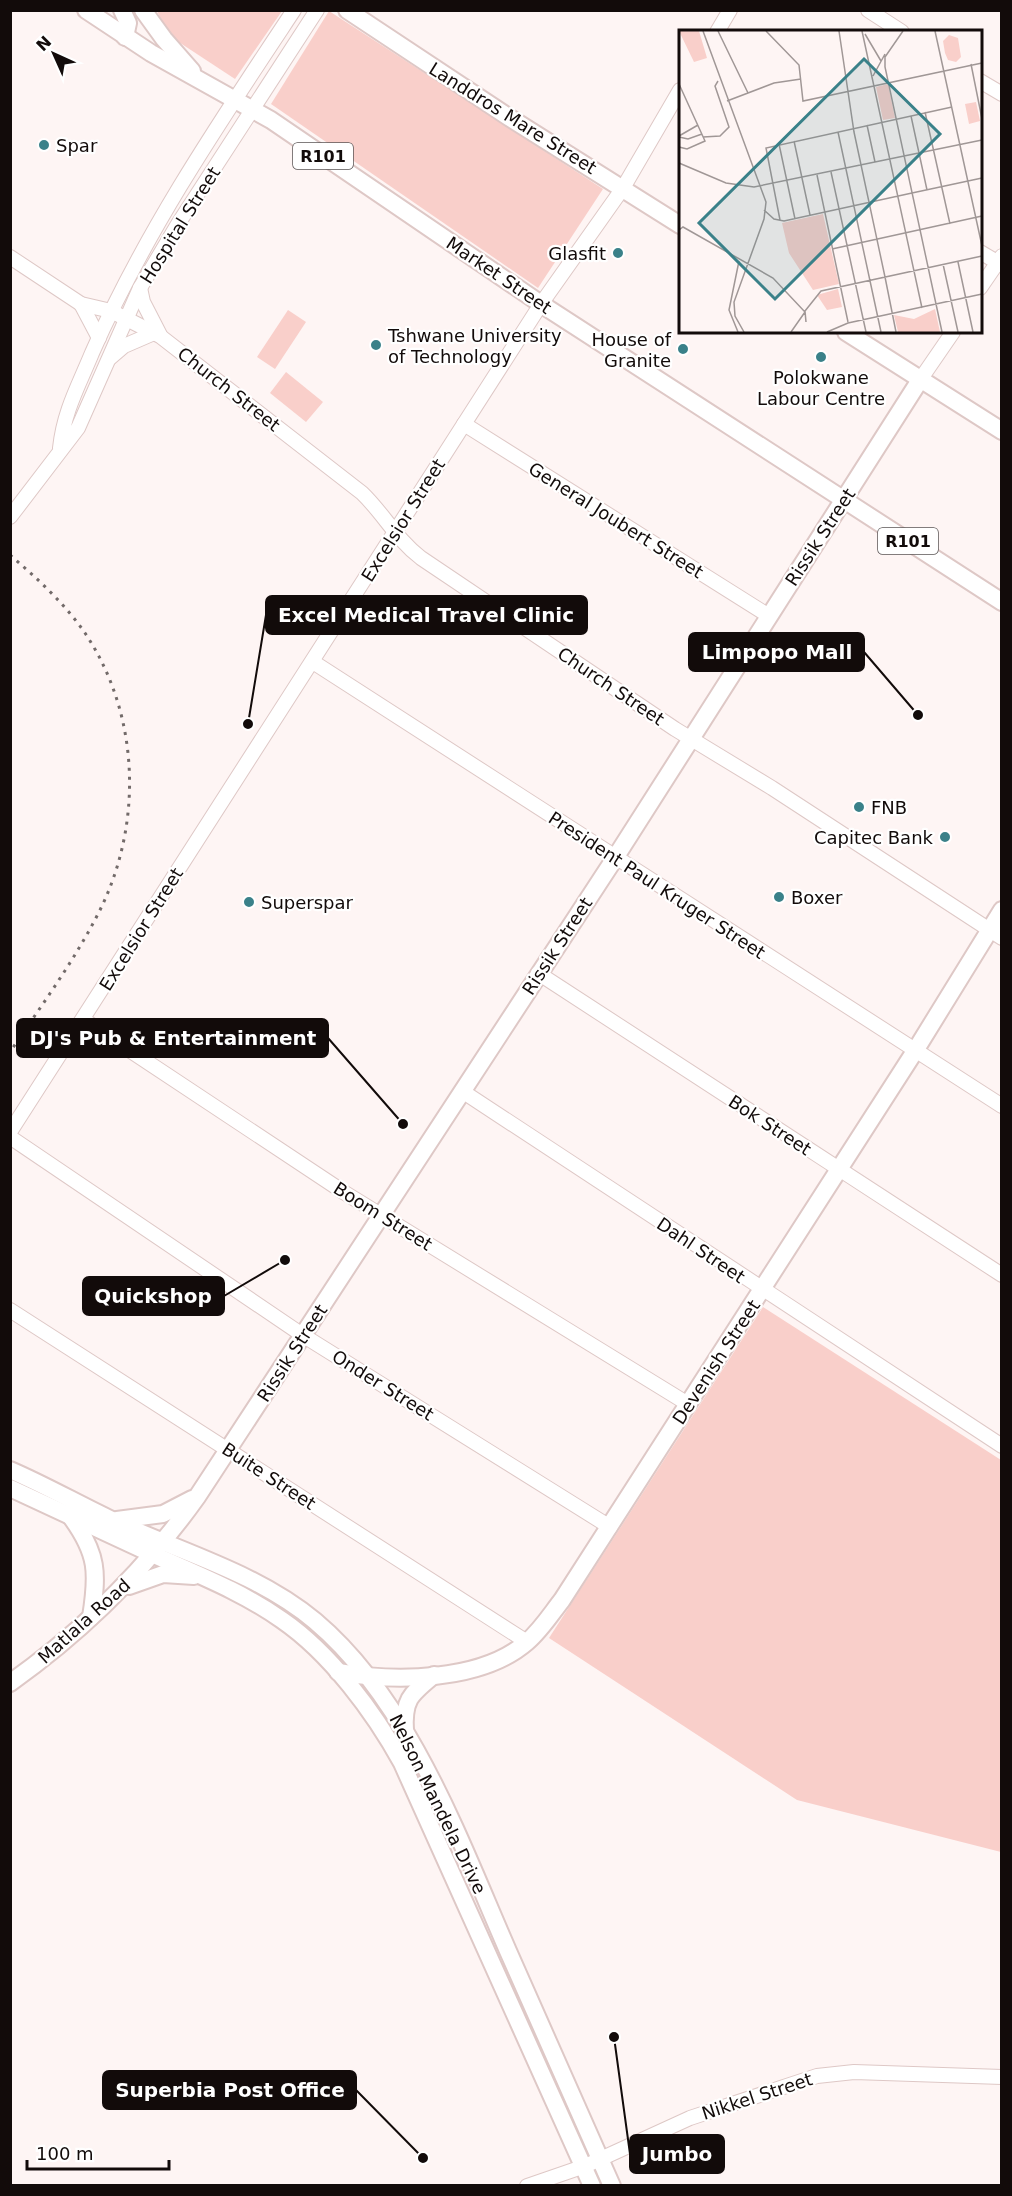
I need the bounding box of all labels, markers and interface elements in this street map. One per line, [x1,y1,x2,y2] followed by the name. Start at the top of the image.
[24,24,84,84] north arrow
[679,30,982,333] inset map
[32,32,55,55] text: N
[425,58,601,178] street label: Landdros Mare Street
[56,135,98,156] place label: Spar
[37,138,51,152] marker: Spar
[293,143,353,169] road number: R101
[136,163,224,287] street label: Hospital Street
[442,232,556,318] street label: Market Street
[548,243,606,264] place label: Glasfit
[611,246,625,260] marker: Glasfit
[387,325,562,367] place label: Tshwane University of Technology
[592,329,672,371] place label: House of Granite
[369,338,383,352] marker: Tshwane University of Technology
[676,342,690,356] marker: House of Granite
[174,343,284,435] street label: Church Street
[814,350,828,364] marker: Polokwane Labour Centre
[757,367,885,409] place label: Polokwane Labour Centre
[357,455,449,585] street label: Excelsior Street
[525,458,707,582] street label: General Joubert Street
[781,484,859,590] street label: Rissik Street
[878,528,938,554] road number: R101
[266,596,587,634] callout: Excel Medical Travel Clinic
[278,603,574,627] text: Excel Medical Travel Clinic
[689,633,864,671] callout: Limpopo Mall
[702,640,852,664] text: Limpopo Mall
[554,643,668,729] street label: Church Street
[871,797,907,818] place label: FNB
[852,800,866,814] marker: FNB
[545,807,769,963] street label: President Paul Kruger Street
[814,827,934,848] place label: Capitec Bank
[938,830,952,844] marker: Capitec Bank
[95,864,187,994] street label: Excelsior Street
[791,887,843,908] place label: Boxer
[772,890,786,904] marker: Boxer
[261,892,354,913] place label: Superspar
[518,893,596,999] street label: Rissik Street
[242,895,256,909] marker: Superspar
[17,1019,328,1057] callout: DJ's Pub & Entertainment
[30,1026,317,1050] text: DJ's Pub & Entertainment
[725,1091,815,1159] street label: Bok Street
[330,1177,436,1255] street label: Boom Street
[653,1213,749,1287] street label: Dahl Street
[83,1277,224,1315] callout: Quickshop
[94,1284,212,1308] text: Quickshop
[668,1296,764,1428] street label: Devenish Street
[253,1300,331,1406] street label: Rissik Street
[328,1345,438,1425] street label: Onder Street
[218,1438,320,1514] street label: Buite Street
[34,1574,134,1668] street label: Matlala Road
[385,1711,491,1897] street label: Nelson Mandela Drive
[699,2068,815,2124] street label: Nikkel Street
[103,2071,356,2109] callout: Superbia Post Office
[115,2078,345,2102] text: Superbia Post Office
[27,2133,170,2171] scale bar
[630,2135,724,2173] callout: Jumbo
[640,2142,712,2166] text: Jumbo
[36,2143,94,2164] text: 100 m

